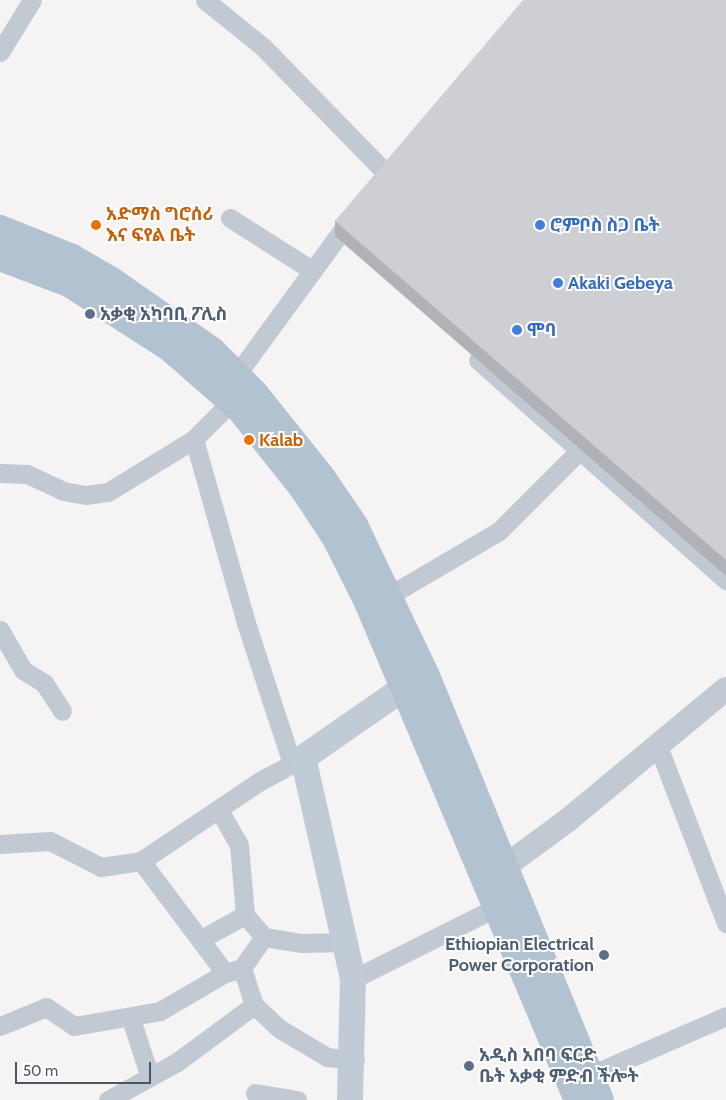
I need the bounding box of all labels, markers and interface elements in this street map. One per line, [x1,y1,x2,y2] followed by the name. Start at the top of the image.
[106,204,213,246] place label: አድማስ ግሮሰሪ እና ፍየል ቤት
[550,214,659,236] place label: ሮምቦስ ስጋ ቤት
[90,219,102,231] marker: አድማስ ግሮሰሪ እና ፍየል ቤት
[534,219,546,231] marker: ሮምቦስ ስጋ ቤት
[568,272,673,294] place label: Akaki Gebeya
[552,277,564,289] marker: Akaki Gebeya
[100,303,227,325] place label: አቃቂ አካባቢ ፖሊስ
[84,308,96,320] marker: አቃቂ አካባቢ ፖሊስ
[527,319,556,341] place label: ሞባ
[511,324,523,336] marker: ሞባ
[259,429,303,451] place label: Kalab
[243,434,255,446] marker: Kalab
[445,934,594,976] place label: Ethiopian Electrical Power Corporation
[598,949,610,961] marker: Ethiopian Electrical Power Corporation
[479,1045,639,1088] place label: አዲስ አበባ ፍርድ ቤት አቃቂ ምድብ ችሎት
[18,1052,154,1084] scale bar
[463,1060,475,1072] marker: አዲስ አበባ ፍርድ ቤት አቃቂ ምድብ ችሎት
[23,1062,58,1080] text: 50 m

